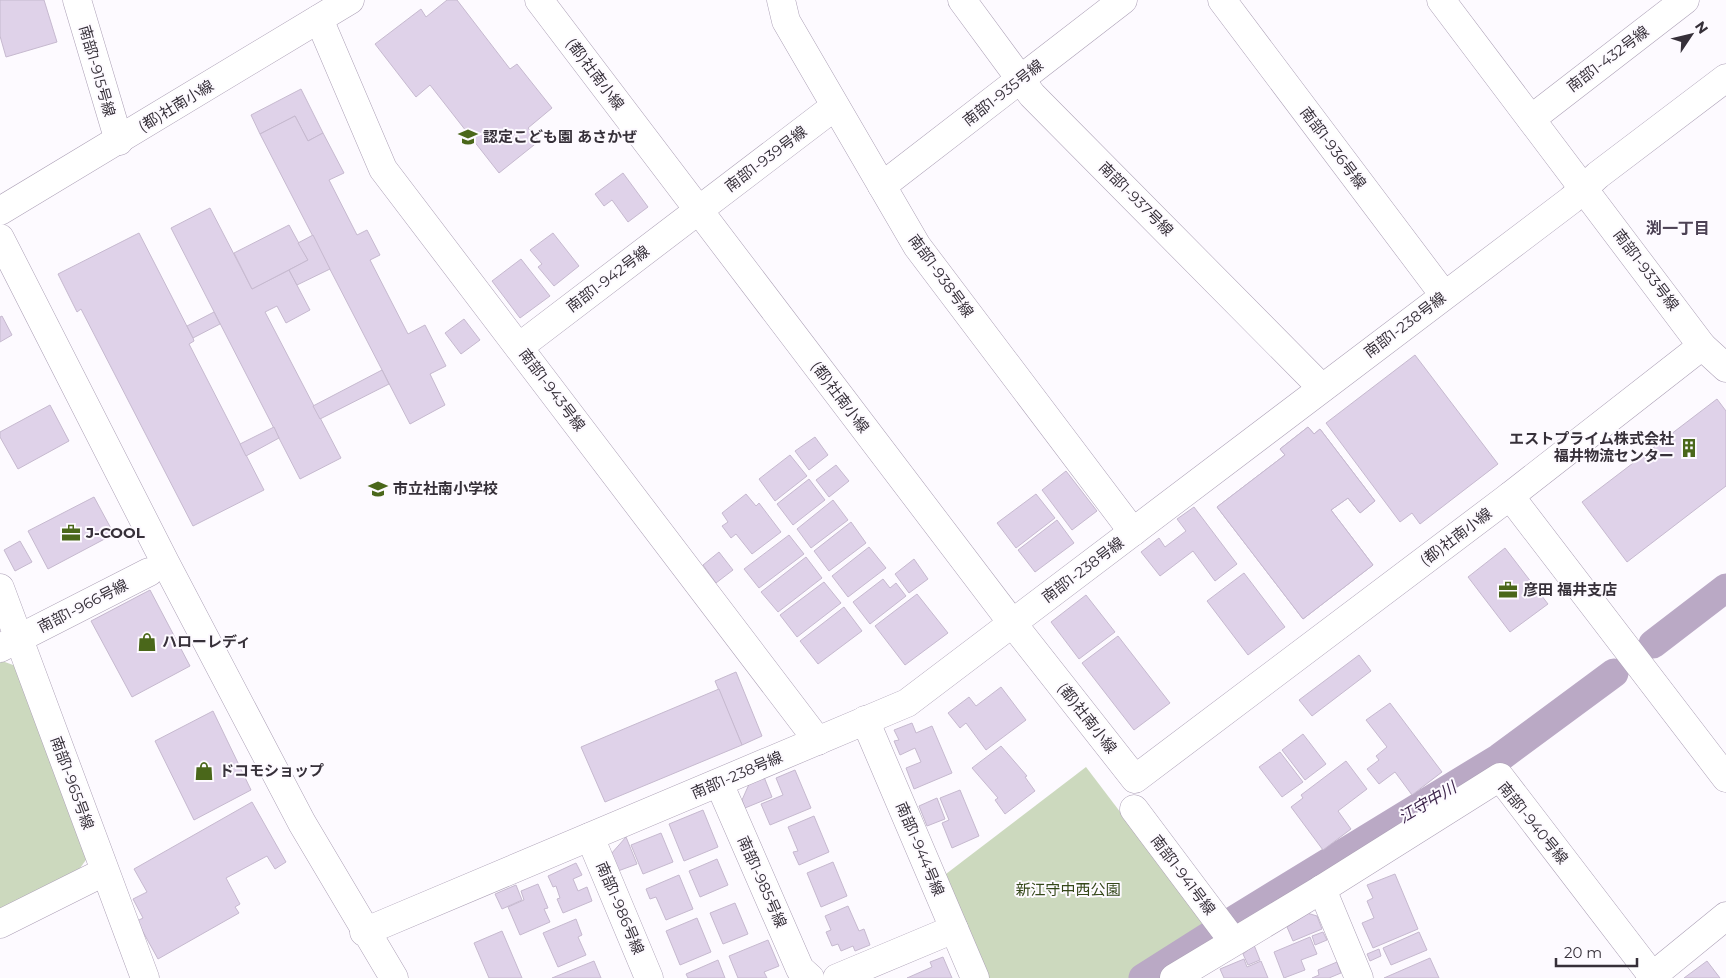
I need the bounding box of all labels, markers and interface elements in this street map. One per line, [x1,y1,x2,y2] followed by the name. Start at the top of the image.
[1666,10,1716,60] north arrow
[1691,18,1712,37] text: N
[1563,22,1652,96] street label: 南部1-432号線
[75,23,120,119] street label: 南部1-915号線
[562,34,629,113] street label: (都)社南小線
[959,55,1047,130] street label: 南部1-935号線
[134,76,217,136] street label: (都)社南小線
[1296,103,1370,192] street label: 南部1-936号線
[721,122,810,196] street label: 南部1-939号線
[457,126,479,148] school or university icon: 認定こども園 あさかぜ
[483,127,637,146] place label: 認定こども園 あさかぜ
[1095,158,1177,240] street label: 南部1-937号線
[1646,219,1710,238] district label: 渕一丁目
[1610,225,1683,314] street label: 南部1-933号線
[905,230,978,321] street label: 南部1-938号線
[563,241,653,316] street label: 南部1-942号線
[1360,288,1449,362] street label: 南部1-238号線
[515,345,590,435] street label: 南部1-943号線
[807,357,874,436] street label: (都)社南小線
[1509,429,1674,465] place label: エストプライム株式会社 福井物流センター
[1678,437,1700,459] building icon: エストプライム株式会社 福井物流センター
[367,478,389,500] school or university icon: 市立社南小学校
[393,479,498,498] place label: 市立社南小学校
[1416,503,1495,570] street label: (都)社南小線
[60,522,82,544] office icon: J-COOL
[85,523,145,542] place label: J-COOL
[1038,533,1127,607] street label: 南部1-238号線
[35,575,131,636] street label: 南部1-966号線
[1497,579,1519,601] office icon: 彦田 福井支店
[1523,580,1617,599] place label: 彦田 福井支店
[136,631,158,653] shop icon: ハローレディ
[162,632,251,651] place label: ハローレディ
[1054,678,1121,757] street label: (都)社南小線
[47,734,98,832] street label: 南部1-965号線
[688,747,785,802] street label: 南部1-238号線
[193,760,215,782] shop icon: ドコモショップ
[219,761,324,780] place label: ドコモショップ
[1395,777,1461,827] water label: 江守中川
[1494,778,1572,868] street label: 南部1-940号線
[892,799,949,899] street label: 南部1-944号線
[1147,831,1220,918] street label: 南部1-941号線
[734,833,791,931] street label: 南部1-985号線
[592,859,649,957] street label: 南部1-986号線
[1015,880,1121,899] park label: 新江守中西公園
[1556,936,1637,968] scale bar
[1564,943,1602,962] text: 20 m

